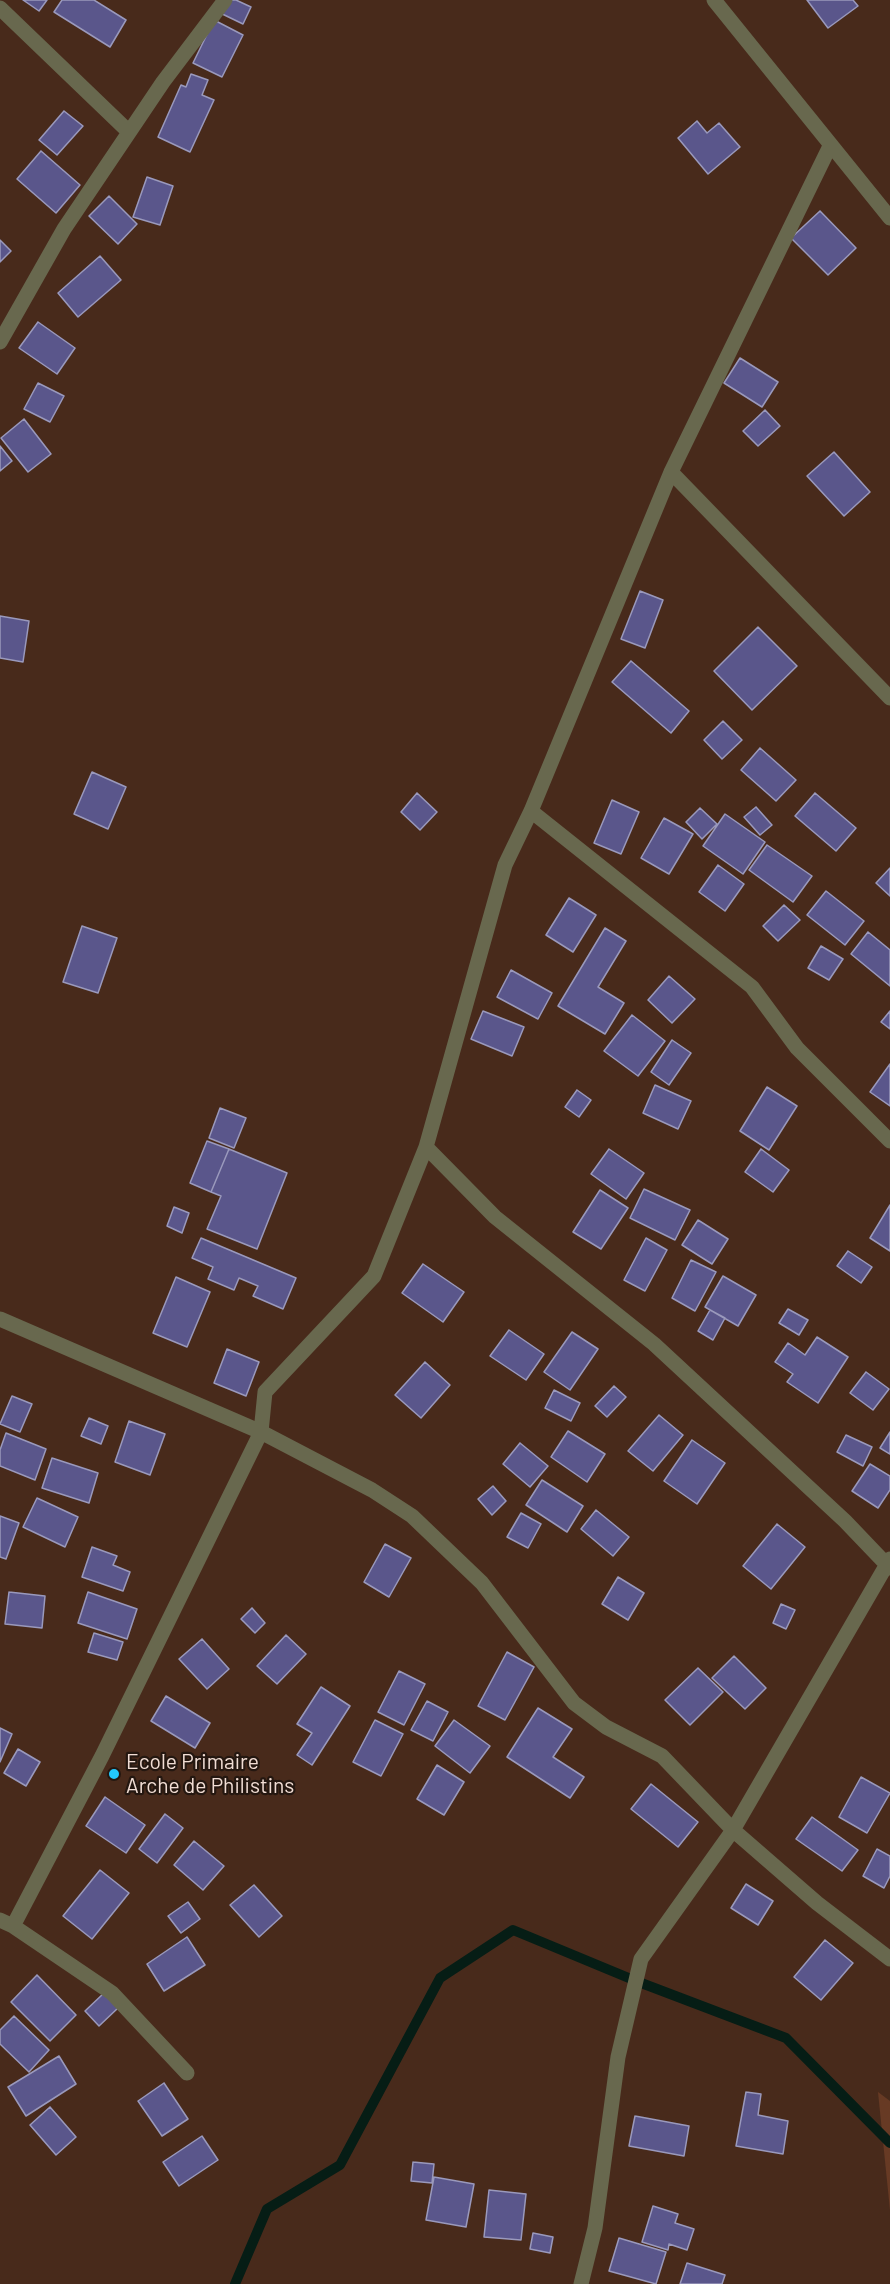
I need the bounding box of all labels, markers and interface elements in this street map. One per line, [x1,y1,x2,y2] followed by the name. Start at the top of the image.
[126,1749,294,1799] place label: Ecole Primaire Arche de Philistins
[107,1767,121,1781] marker: Ecole Primaire Arche de Philistins

